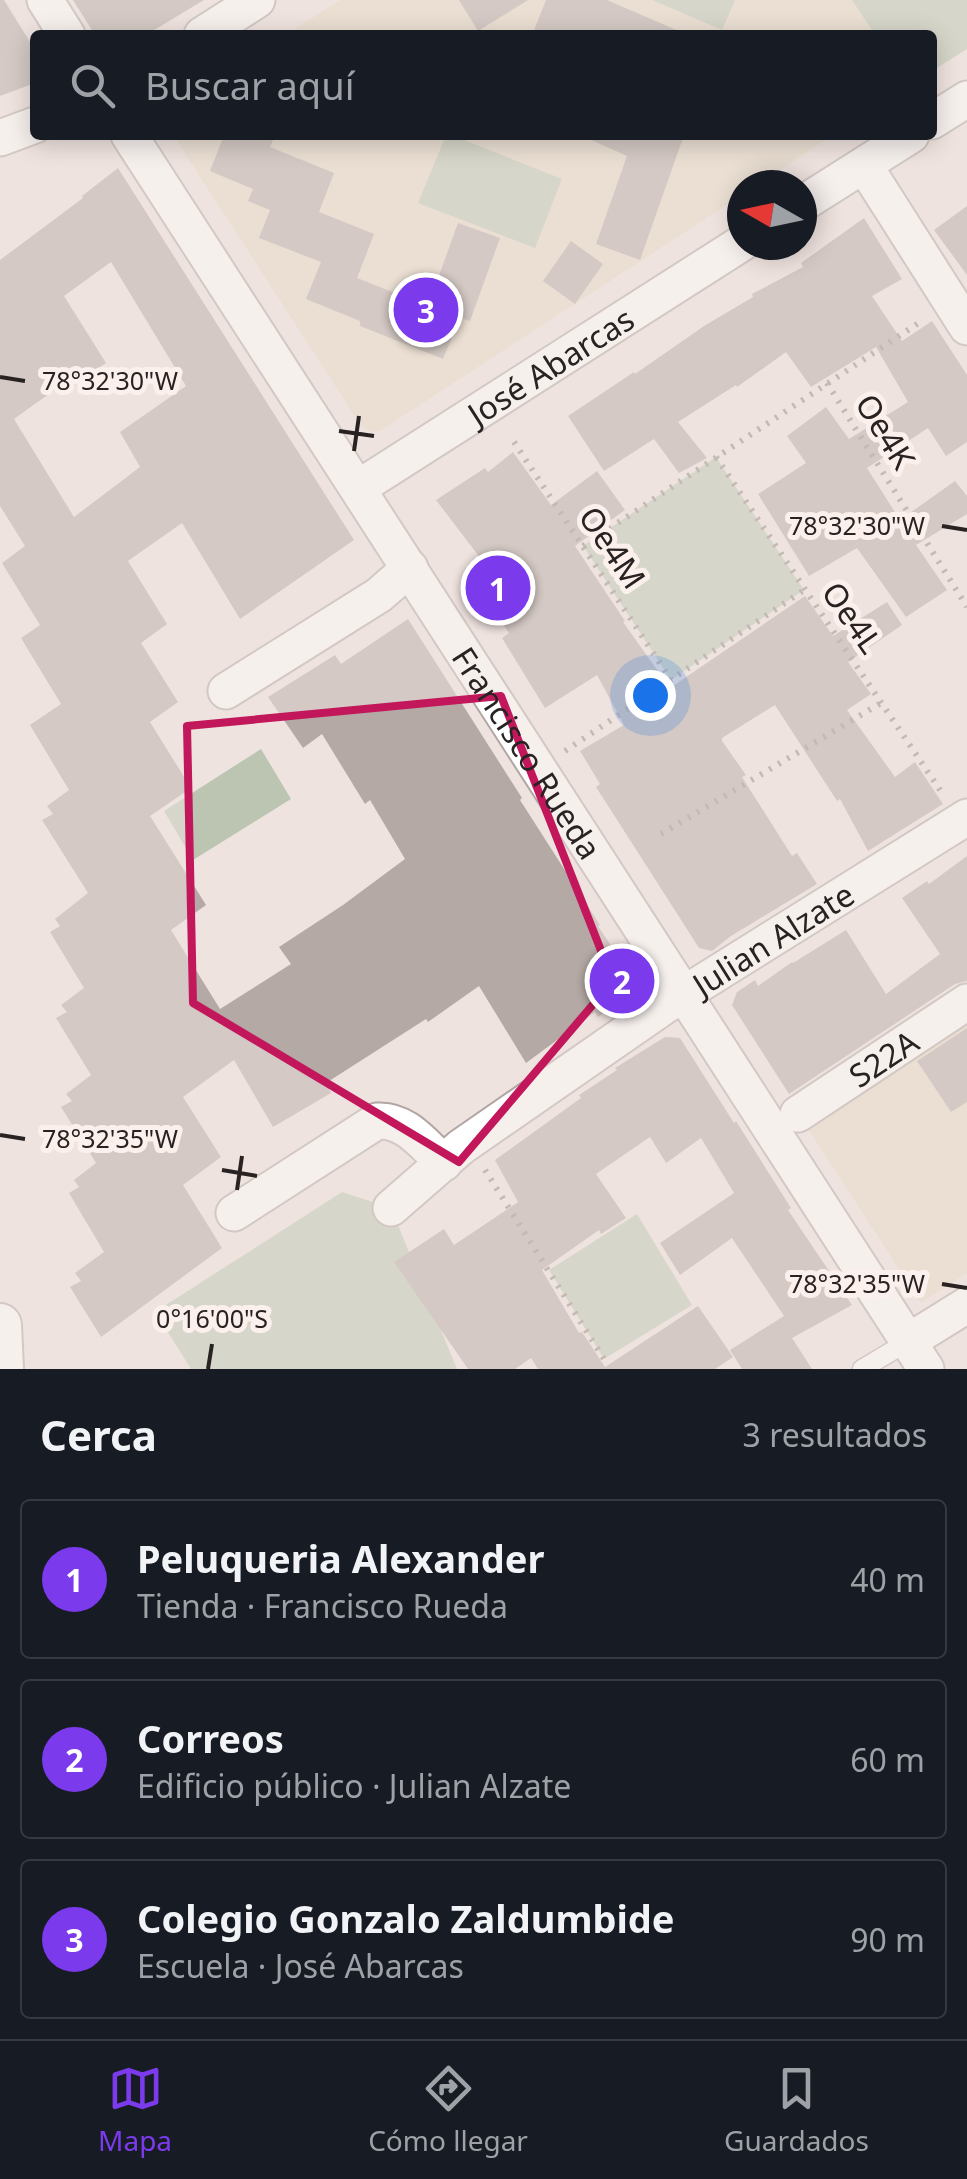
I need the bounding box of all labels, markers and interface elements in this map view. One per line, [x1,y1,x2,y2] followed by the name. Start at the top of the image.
[30,30,937,140] search box
[65,58,120,113] icon: search
[145,59,355,111] text: Buscar aquí
[727,170,817,260] north arrow
[394,272,458,348] pin: 3
[456,296,642,436] street label: José Abarcas
[42,363,178,397] text: 78°32'30"W
[846,385,926,477] street label: Oe4K
[570,498,656,596] street label: Oe4M
[789,508,925,542] text: 78°32'30"W
[466,550,530,626] pin: 1
[813,573,893,661] street label: Oe4L
[443,638,612,867] street label: Francisco Rueda
[625,670,676,721] your location
[681,872,861,1007] street label: Julian Alzate
[590,944,654,1018] pin: 2
[840,1019,926,1096] street label: S22A
[42,1121,178,1155] text: 78°32'35"W
[789,1266,925,1300] text: 78°32'35"W
[156,1301,268,1335] text: 0°16'00"S
[40,1406,157,1463] text: Cerca
[743,1413,927,1456] text: 3 resultados
[137,1532,544,1584] text: Peluqueria Alexander
[65,1558,84,1601] text: 1
[850,1558,925,1601] text: 40 m
[137,1584,508,1627] text: Tienda · Francisco Rueda
[137,1712,284,1764] text: Correos
[65,1738,84,1781] text: 2
[850,1738,925,1781] text: 60 m
[137,1764,571,1807] text: Edificio público · Julian Alzate
[137,1892,675,1944] text: Colegio Gonzalo Zaldumbide
[65,1918,84,1961] text: 3
[850,1918,925,1961] text: 90 m
[137,1944,464,1987] text: Escuela · José Abarcas
[98,2061,172,2159] tab: Mapa
[368,2061,528,2159] tab: Cómo llegar
[724,2061,869,2159] tab: Guardados

